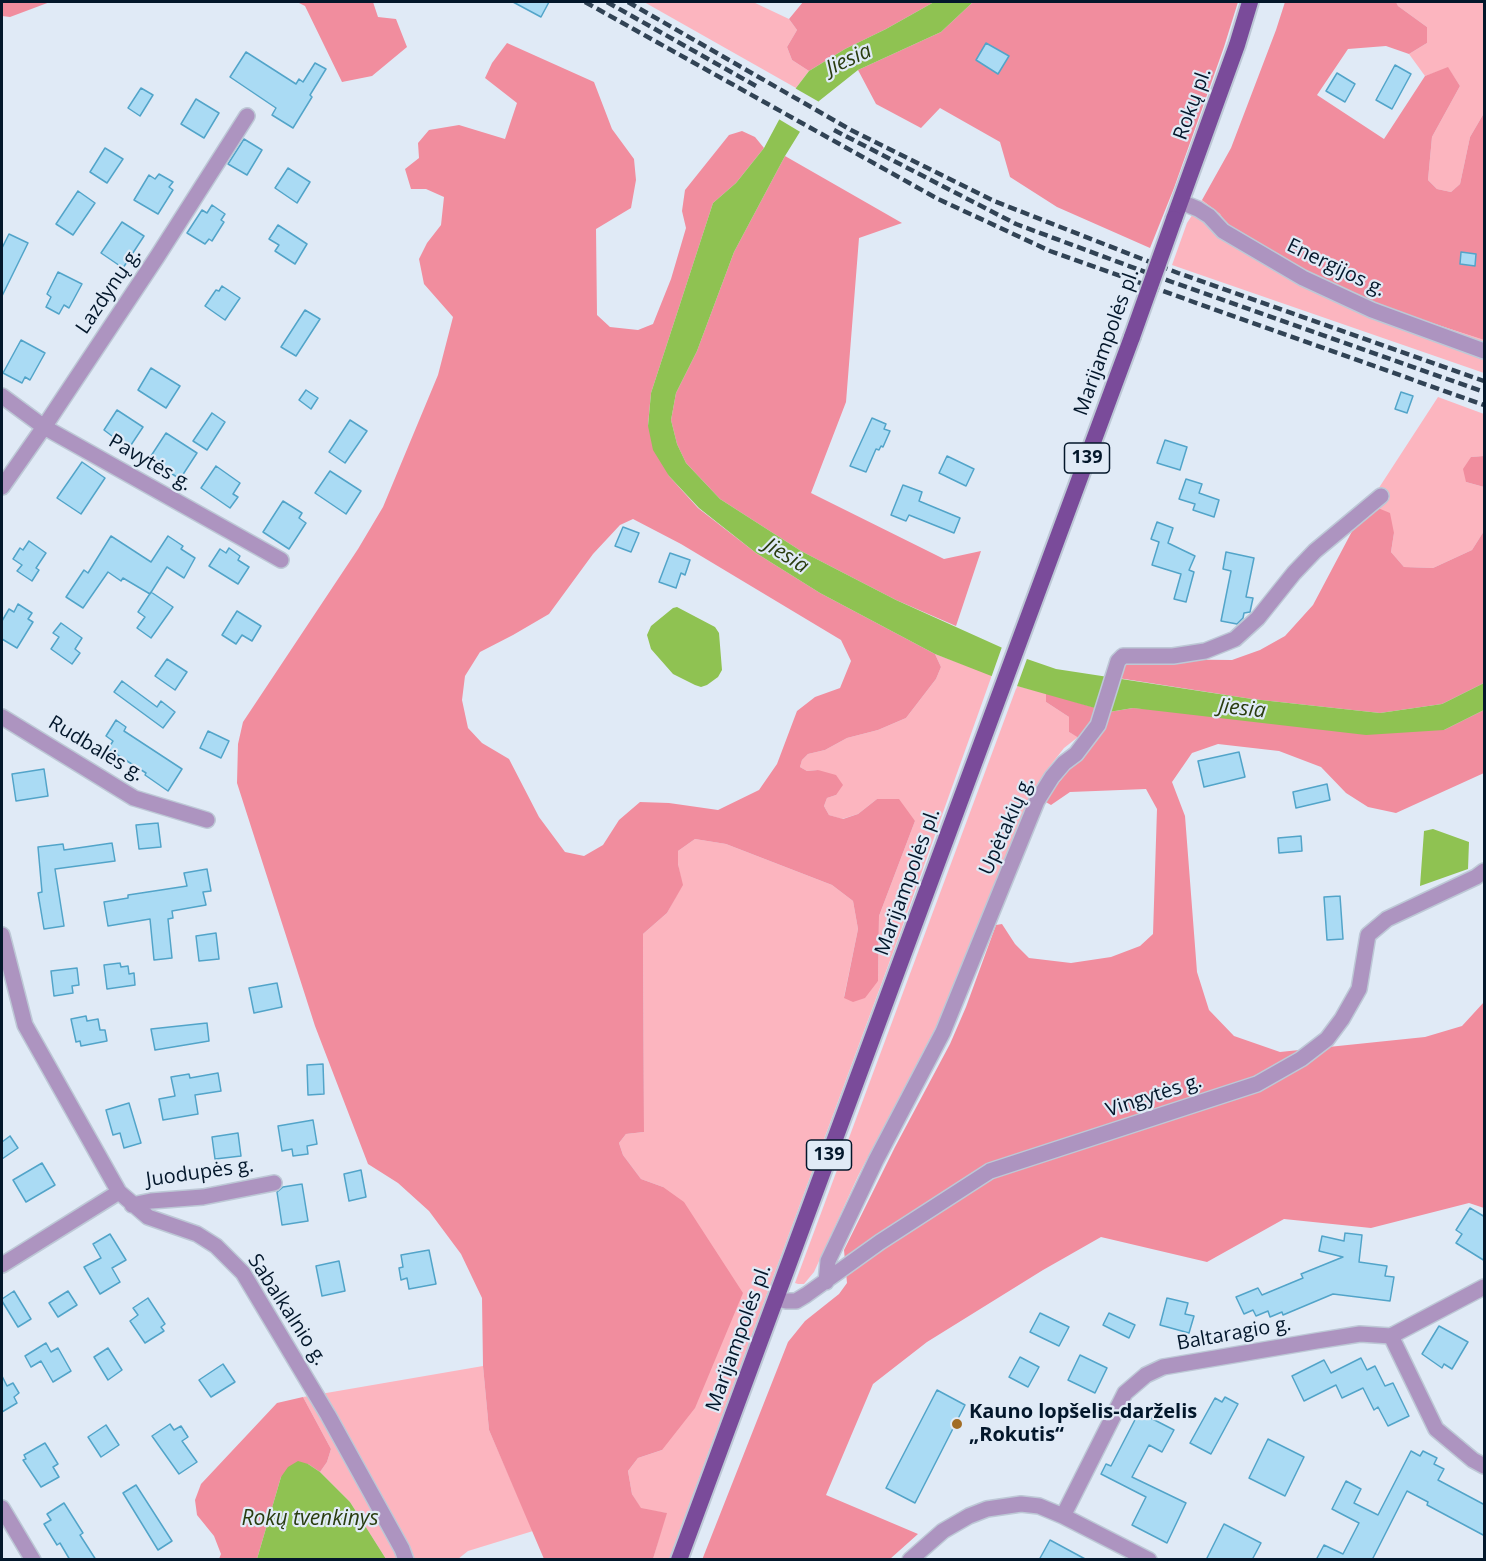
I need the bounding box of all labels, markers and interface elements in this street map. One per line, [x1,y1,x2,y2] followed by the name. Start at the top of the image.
[822,39,876,81] water label: Jiesia
[1169,65,1217,143] street label: Rokų pl.
[1283,234,1389,302] street label: Energijos g.
[71,243,147,339] street label: Lazdynų g.
[1069,265,1145,419] street label: Marijampolės pl.
[104,430,196,496] street label: Pavytės g.
[1064,443,1110,473] road number: 139
[759,533,813,579] water label: Jiesia
[1217,694,1267,724] water label: Jiesia
[44,711,148,787] street label: Rudbalės g.
[975,773,1039,879] street label: Upėtakių g.
[870,805,946,959] street label: Marijampolės pl.
[1103,1069,1205,1123] street label: Vingytės g.
[806,1140,852,1170] road number: 139
[145,1154,255,1192] street label: Juodupės g.
[242,1250,332,1370] street label: Sabalkalnio g.
[701,1261,777,1415] street label: Marijampolės pl.
[1175,1312,1293,1356] street label: Baltaragio g.
[969,1400,1197,1447] place label: Kauno lopšelis-darželis „Rokutis“
[950,1417,964,1431] marker: Kauno lopšelis-darželis „Rokutis“
[241,1506,379,1532] water label: Rokų tvenkinys

